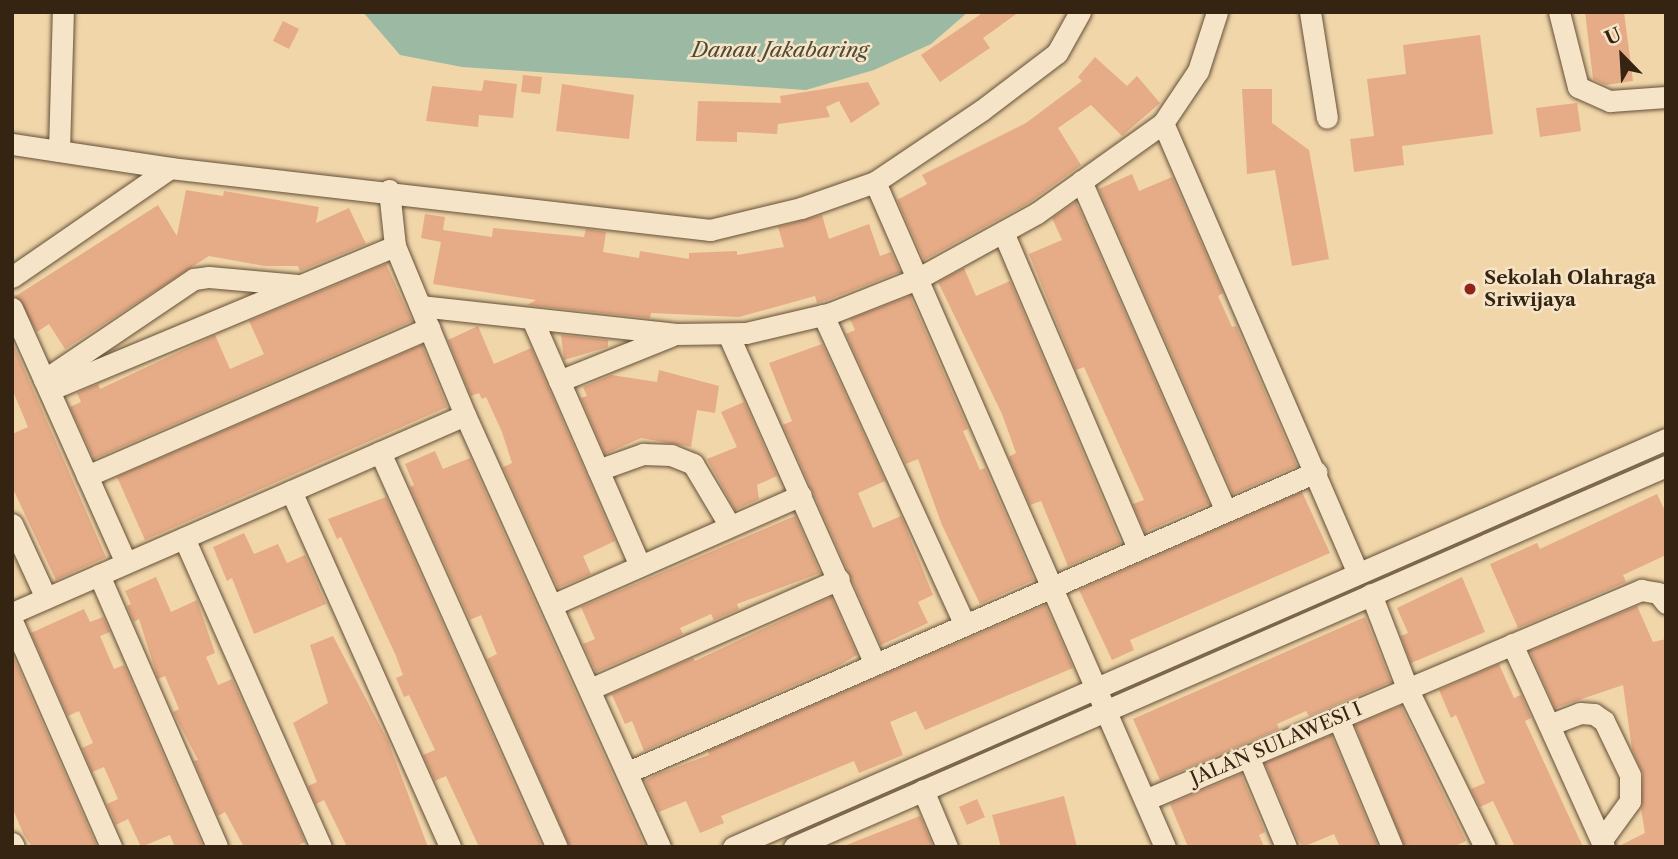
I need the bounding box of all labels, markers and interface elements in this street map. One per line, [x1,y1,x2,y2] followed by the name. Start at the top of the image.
[1587,21,1657,91] north arrow
[1602,23,1625,50] text: U
[692,37,868,63] water label: Danau Jakabaring
[1484,267,1656,311] place label: Sekolah Olahraga Sriwijaya
[1462,281,1478,297] marker: Sekolah Olahraga Sriwijaya
[1187,698,1365,790] street label: JALAN SULAWESI I

